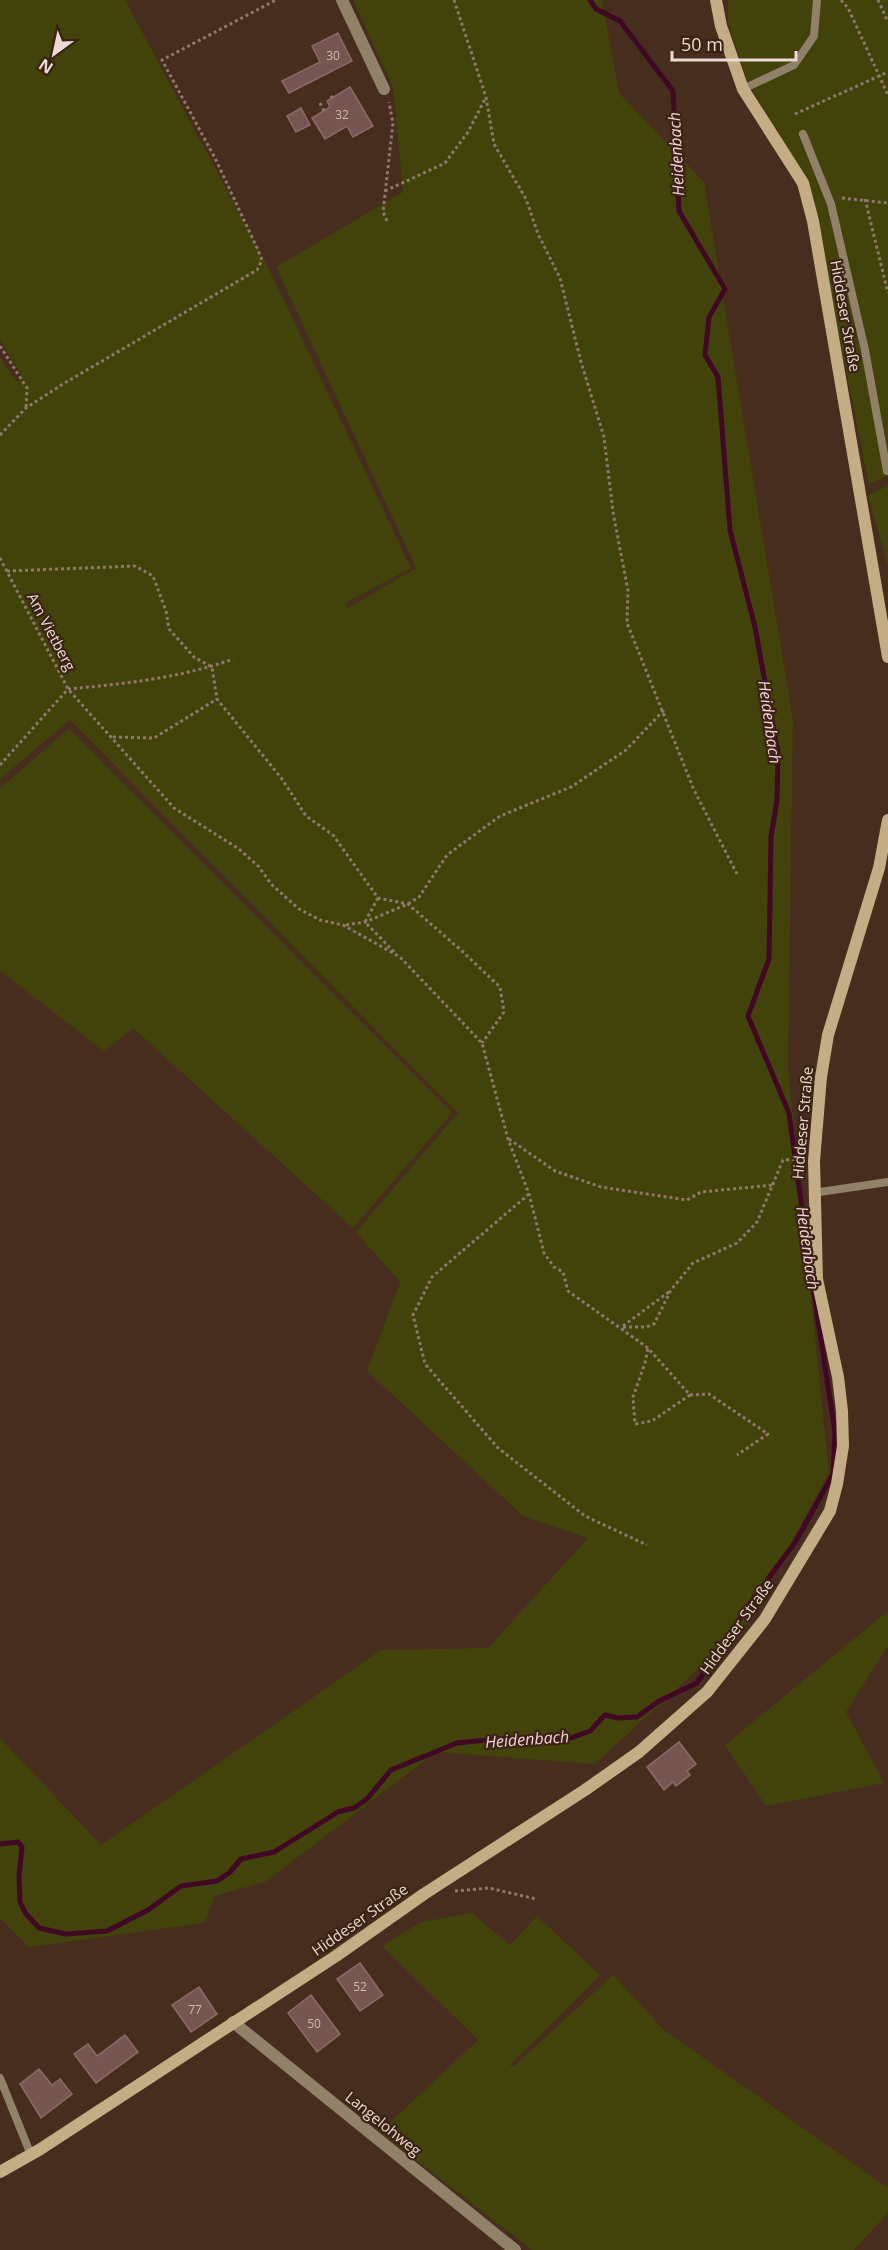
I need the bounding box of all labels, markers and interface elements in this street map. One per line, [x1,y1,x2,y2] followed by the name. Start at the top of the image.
[24,24,84,84] north arrow
[672,24,796,62] scale bar
[681,32,723,56] text: 50 m
[326,47,340,64] house number: 30
[34,54,57,79] text: N
[335,106,349,123] house number: 32
[663,111,689,197] water label: Heidenbach
[826,258,866,373] street label: Hiddeser Straße
[23,589,81,674] street label: Am Vietberg
[753,679,787,765] water label: Heidenbach
[787,1066,817,1180] street label: Hiddeser Straße
[791,1205,825,1291] water label: Heidenbach
[695,1575,778,1678] street label: Hiddeser Straße
[484,1725,570,1753] water label: Heidenbach
[307,1879,411,1960] street label: Hiddeser Straße
[353,1978,367,1995] house number: 52
[188,2001,202,2018] house number: 77
[307,2015,321,2032] house number: 50
[342,2086,426,2160] street label: Langelohweg

